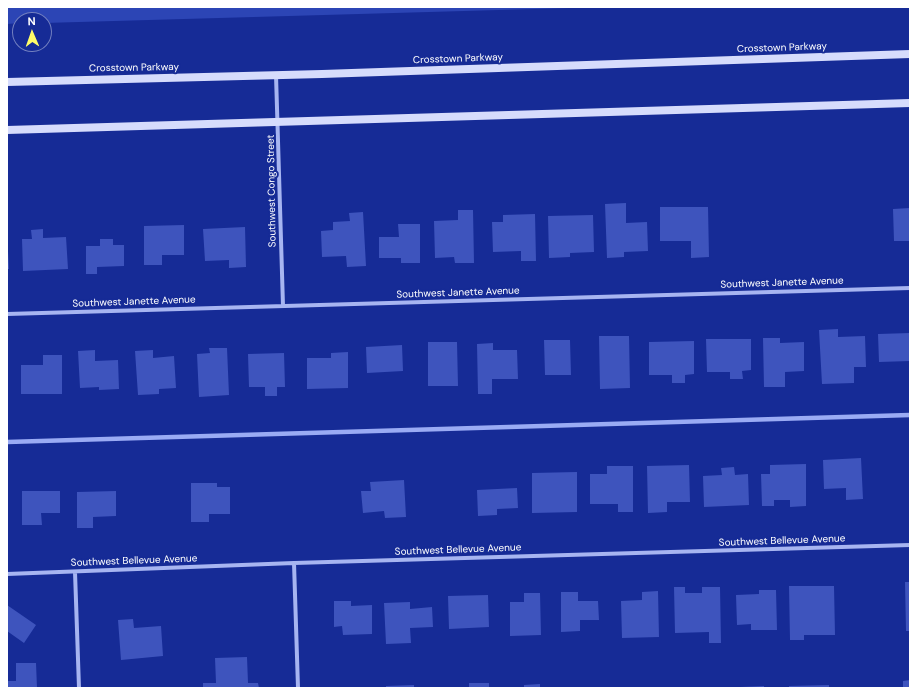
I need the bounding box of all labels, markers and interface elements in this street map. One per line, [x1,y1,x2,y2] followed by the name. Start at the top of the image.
[12,12,52,52] north arrow
[27,14,36,28] text: N
[737,40,827,56] street label: Crosstown Parkway
[413,51,503,67] street label: Crosstown Parkway
[89,61,179,75] street label: Crosstown Parkway
[265,135,279,247] street label: Southwest Congo Street
[720,275,844,291] street label: Southwest Janette Avenue
[396,285,520,301] street label: Southwest Janette Avenue
[72,294,196,310] street label: Southwest Janette Avenue
[719,533,845,549] street label: Southwest Bellevue Avenue
[395,542,521,558] street label: Southwest Bellevue Avenue
[71,553,197,569] street label: Southwest Bellevue Avenue

